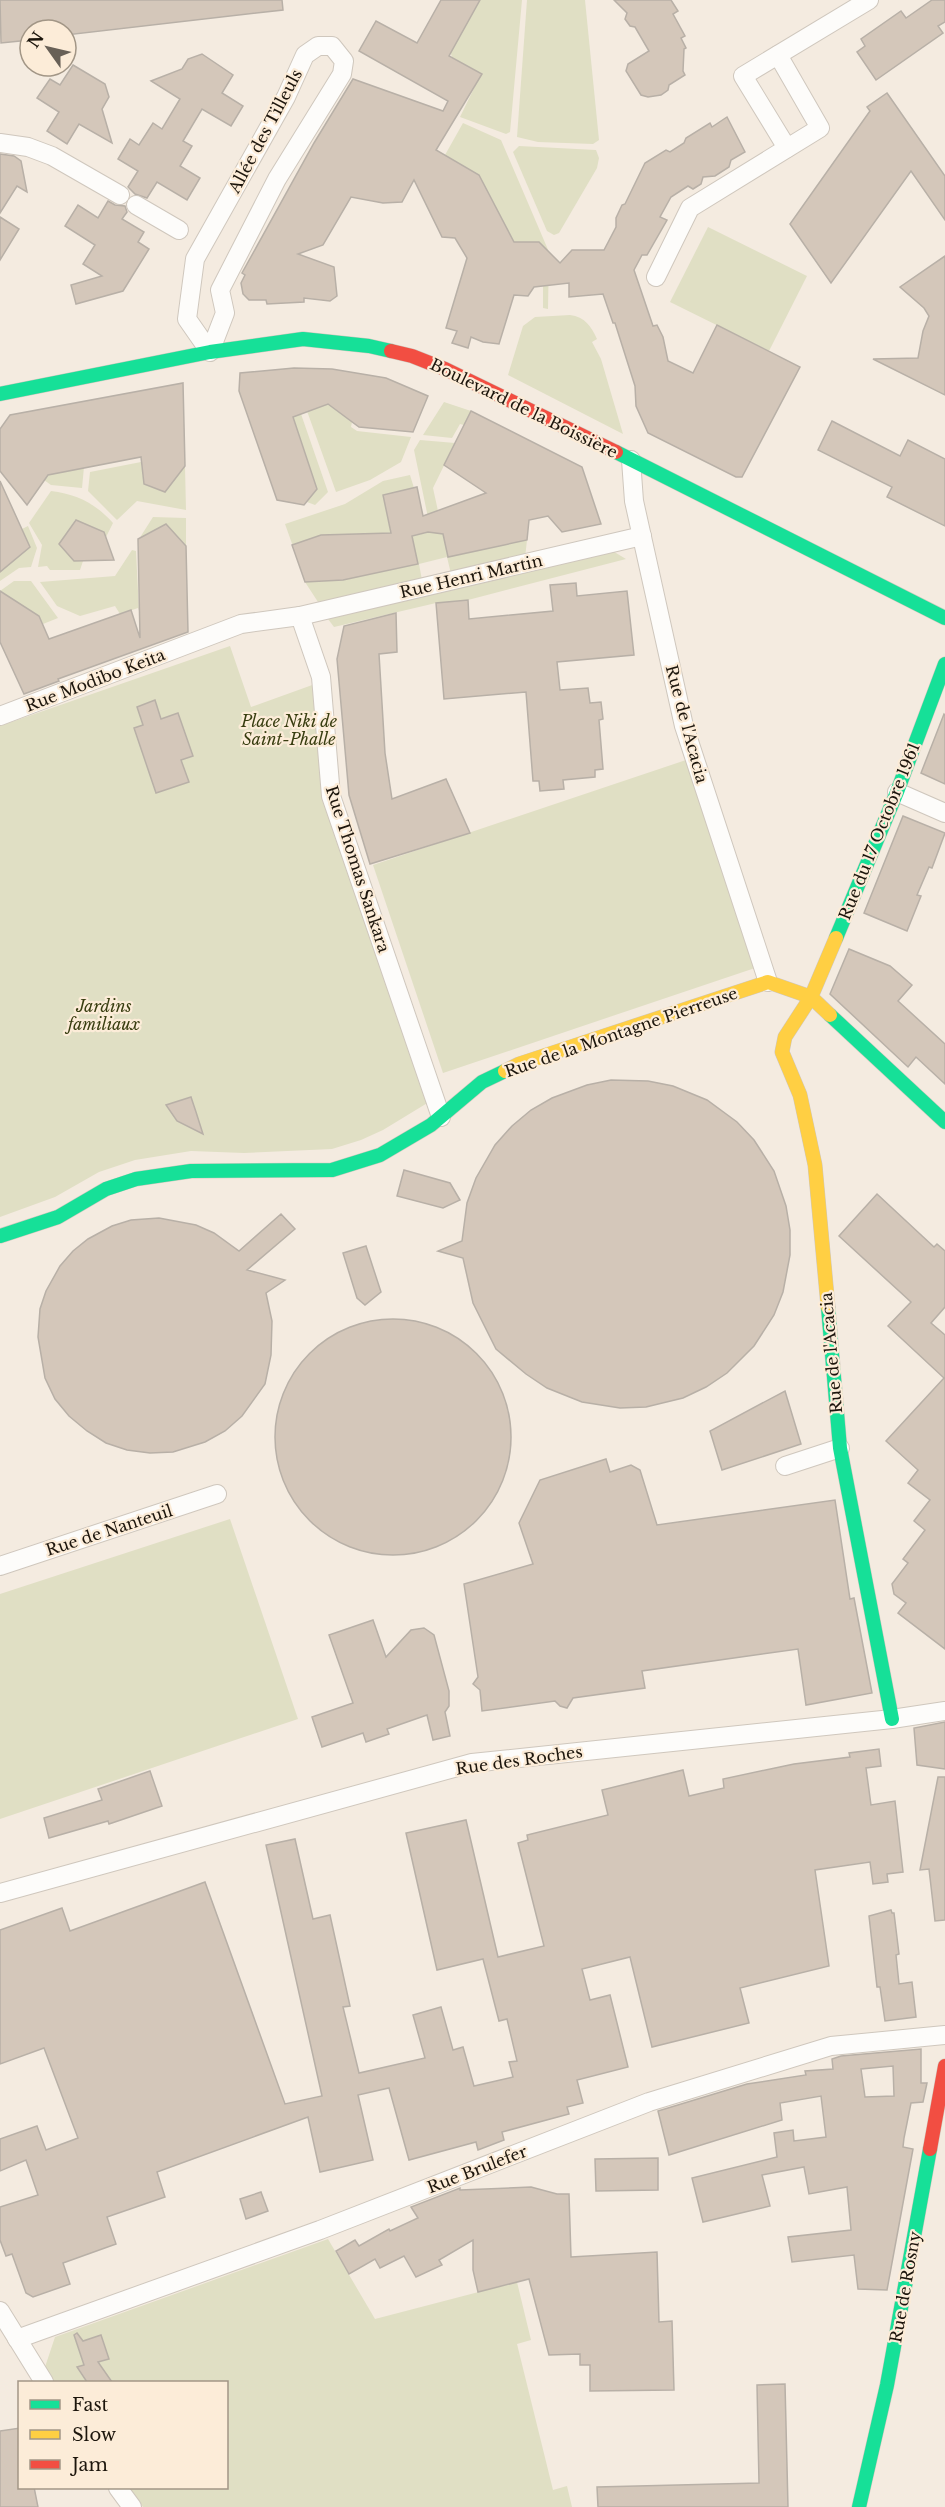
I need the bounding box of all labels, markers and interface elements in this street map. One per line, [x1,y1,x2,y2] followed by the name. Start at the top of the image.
[18,18,78,78] north arrow
[23,28,48,51] text: N
[223,66,306,197] street label: Allée des Tilleuls
[427,354,621,462] street label: Boulevard de la Boissière
[398,550,544,602] street label: Rue Henri Martin
[22,644,168,716] street label: Rue Modibo Keita
[662,663,712,785] street label: Rue de l'Acacia
[240,711,338,749] park label: Place Niki de Saint-Phalle
[834,739,924,923] street label: Rue du 17 Octobre 1961
[322,783,394,955] street label: Rue Thomas Sankara
[502,983,740,1081] street label: Rue de la Montagne Pierreuse
[64,996,141,1034] park label: Jardins familiaux
[816,1291,846,1414] street label: Rue de l'Acacia
[43,1500,175,1560] street label: Rue de Nanteuil
[454,1741,584,1779] street label: Rue des Roches
[424,2141,530,2197] street label: Rue Brulefer
[885,2229,925,2344] street label: Rue de Rosny
[18,2381,228,2489] legend
[72,2394,109,2416] text: Fast
[72,2424,117,2446] text: Slow
[70,2454,108,2476] text: Jam

